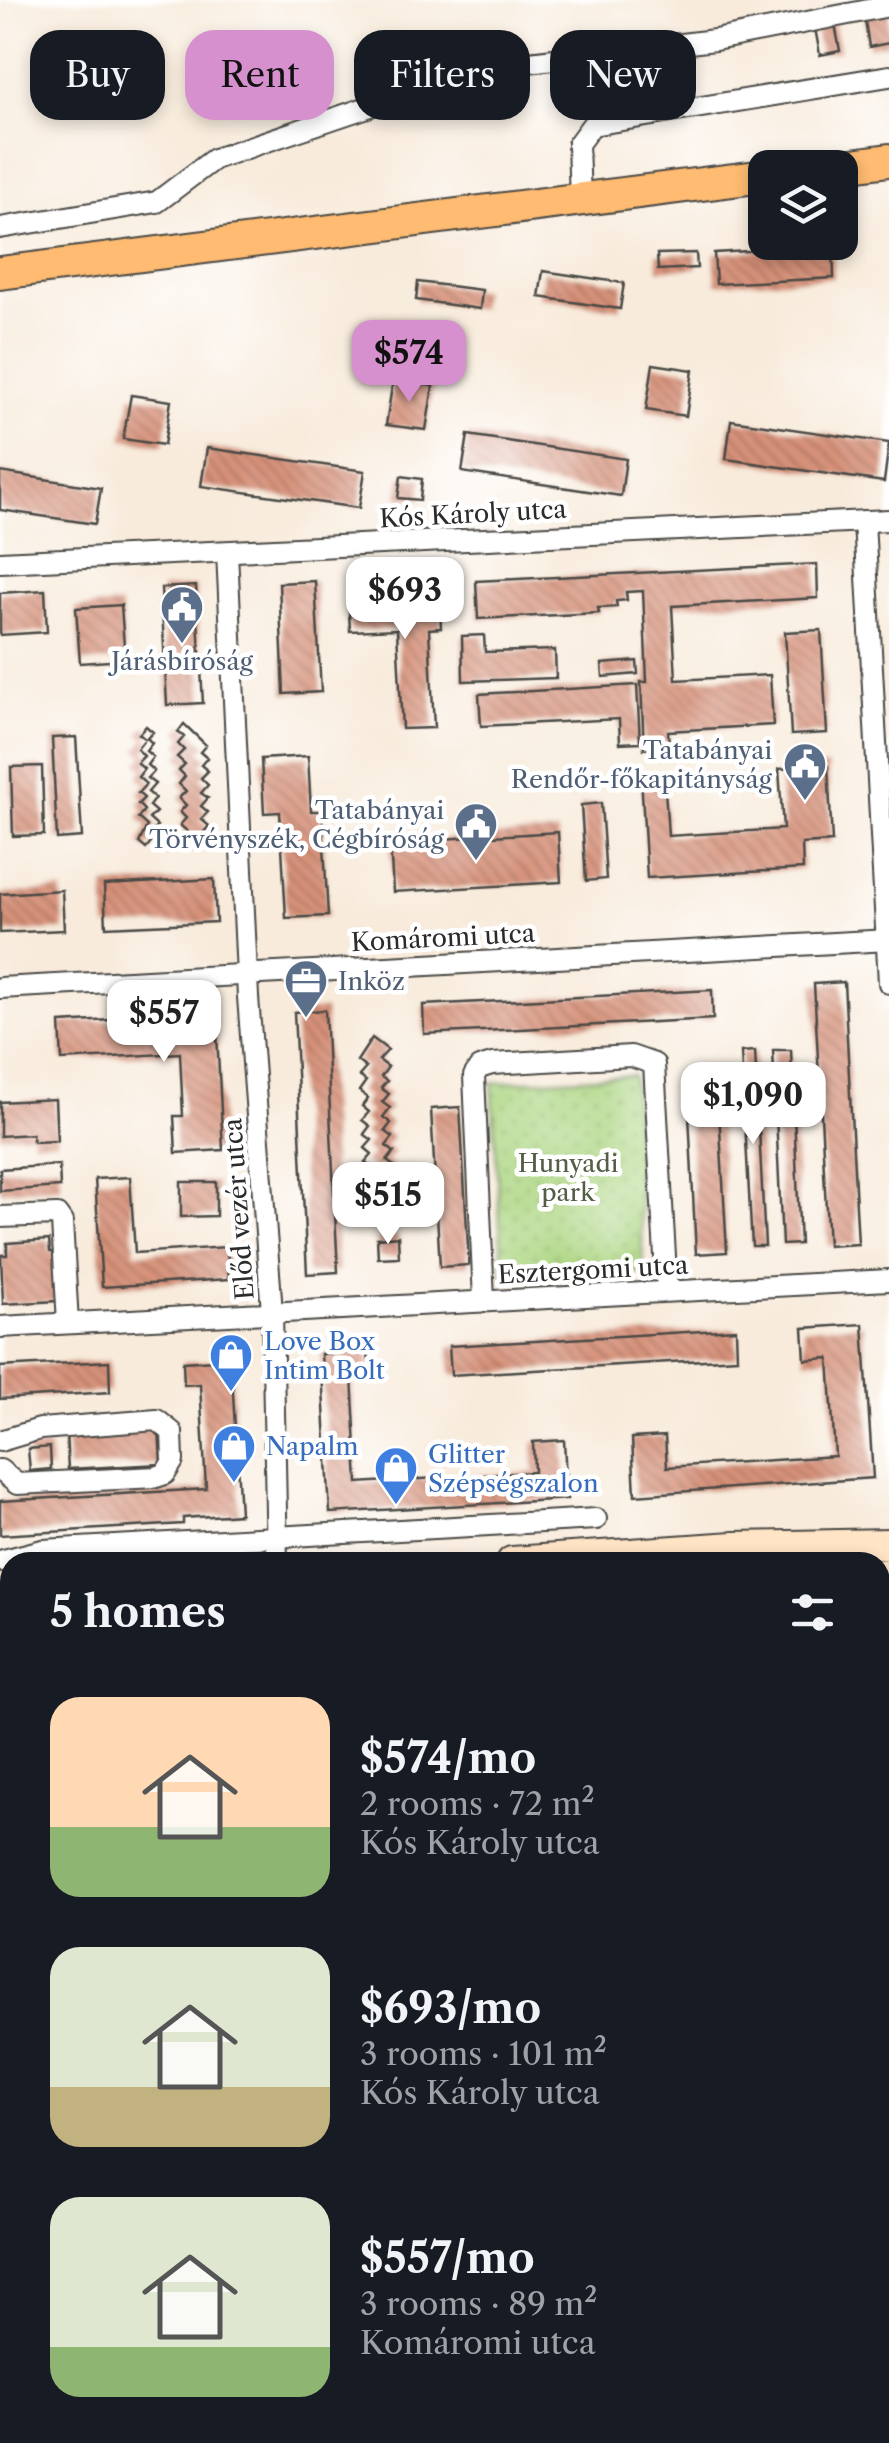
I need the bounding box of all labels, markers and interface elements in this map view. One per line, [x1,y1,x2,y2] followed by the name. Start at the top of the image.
[30,30,165,120] chip: Buy
[185,30,334,120] chip: Rent
[354,30,530,120] chip: Filters
[550,30,696,120] chip: New
[748,150,858,260] map controls
[748,150,858,260] button: layers
[350,320,468,405] pin: $574
[374,333,444,372] text: $574
[379,494,568,534] street label: Kós Károly utca
[346,557,464,642] pin: $693
[368,570,442,609] text: $693
[159,584,205,645] public building icon: Járásbíróság
[107,646,254,677] place label: Járásbíróság
[511,735,773,795] place label: Tatabányai Rendőr-főkapitányság
[782,741,828,802] public building icon: Tatabányai Rendőr-főkapitányság
[149,795,445,855] place label: Tatabányai Törvényszék, Cégbíróság
[453,801,499,862] public building icon: Tatabányai Törvényszék, Cégbíróság
[350,918,537,958] street label: Komáromi utca
[283,958,329,1019] office icon: Inköz
[338,966,405,997] place label: Inköz
[105,980,223,1065] pin: $557
[129,993,199,1032] text: $557
[672,1062,834,1147] pin: $1,090
[703,1075,803,1114] text: $1,090
[217,1116,261,1301] street label: Előd vezér utca
[518,1148,619,1208] park label: Hunyadi park
[329,1162,447,1247] pin: $515
[354,1175,422,1214] text: $515
[497,1249,690,1290] street label: Esztergomi utca
[264,1326,385,1386] place label: Love Box Intim Bolt
[208,1332,254,1393] shop icon: Love Box Intim Bolt
[211,1423,257,1484] shop icon: Napalm
[266,1431,359,1462] place label: Napalm
[428,1439,599,1499] place label: Glitter Szépségszalon
[373,1445,419,1506] shop icon: Glitter Szépségszalon
[785,1585,840,1640] icon: filters
[50,1586,226,1638] text: 5 homes
[360,1732,536,1784] text: $574/mo
[130,1737,250,1857] icon: home
[360,1784,595,1823] text: 2 rooms · 72 m²
[360,1823,600,1862] text: Kós Károly utca
[360,1982,541,2034] text: $693/mo
[130,1987,250,2107] icon: home
[360,2034,607,2073] text: 3 rooms · 101 m²
[360,2073,600,2112] text: Kós Károly utca
[360,2232,535,2284] text: $557/mo
[130,2237,250,2357] icon: home
[360,2284,597,2323] text: 3 rooms · 89 m²
[360,2323,596,2362] text: Komáromi utca

